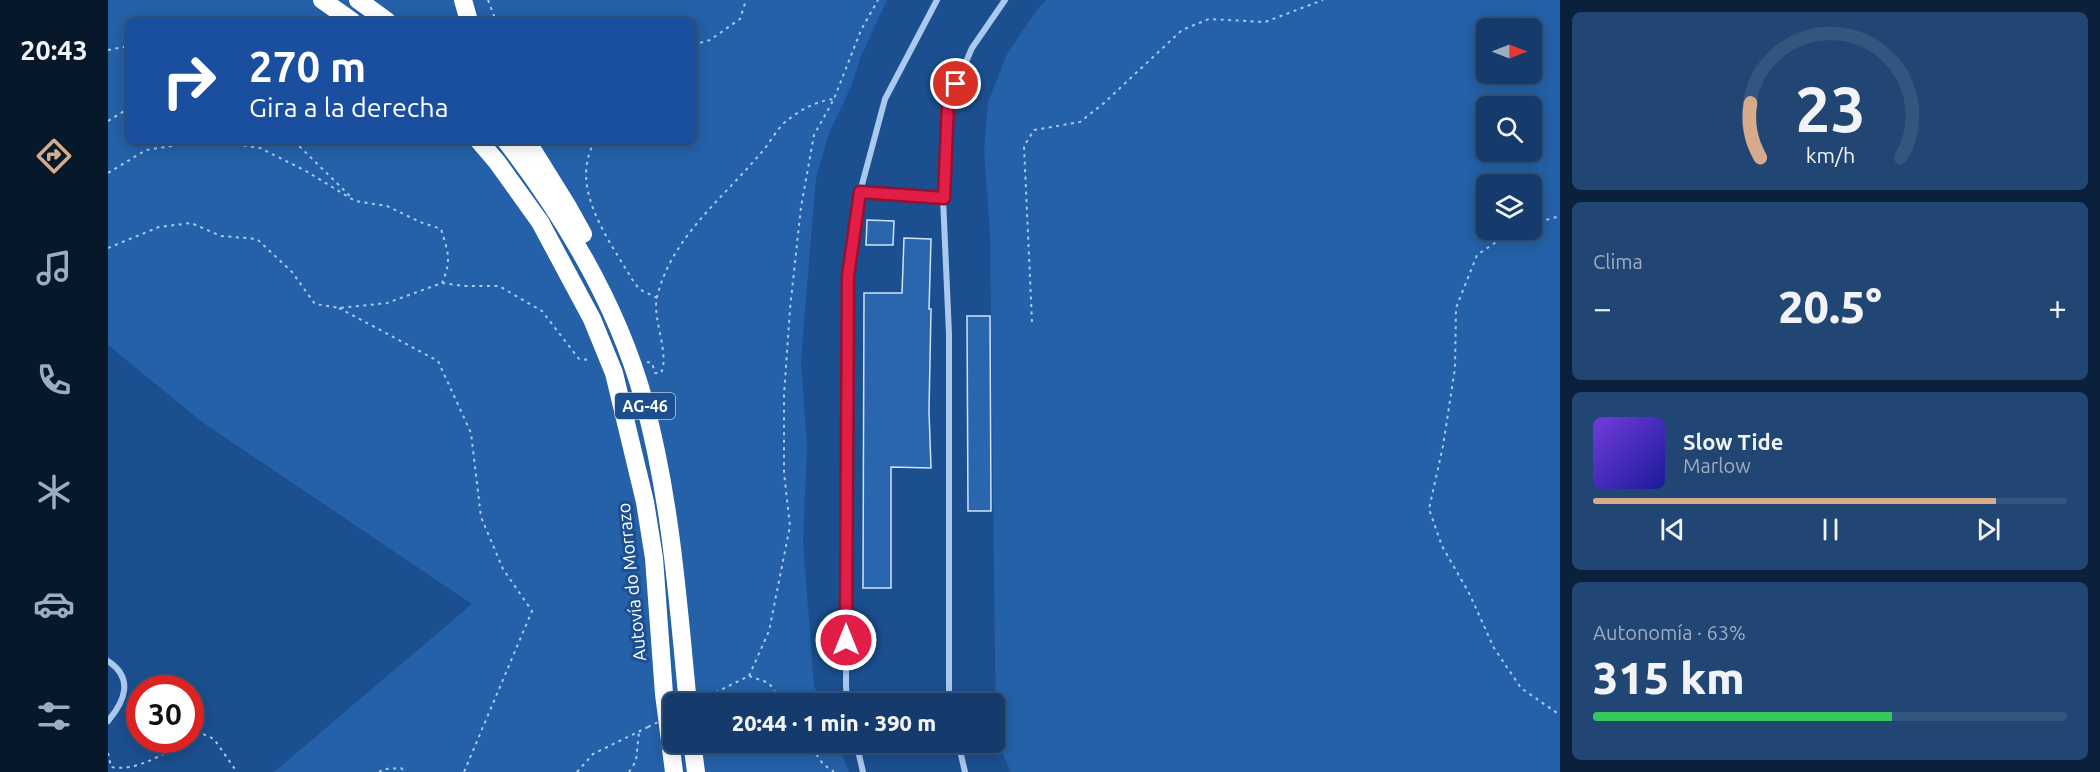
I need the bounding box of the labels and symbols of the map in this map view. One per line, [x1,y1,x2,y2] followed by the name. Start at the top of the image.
[1476,18,1542,84] north arrow
[930,58,981,109] pin
[615,393,675,419] road number: AG-46
[613,502,649,662] street label: Autovía do Morrazo
[814,608,878,672] position arrow
[126,675,204,753] speed limit sign: 30

